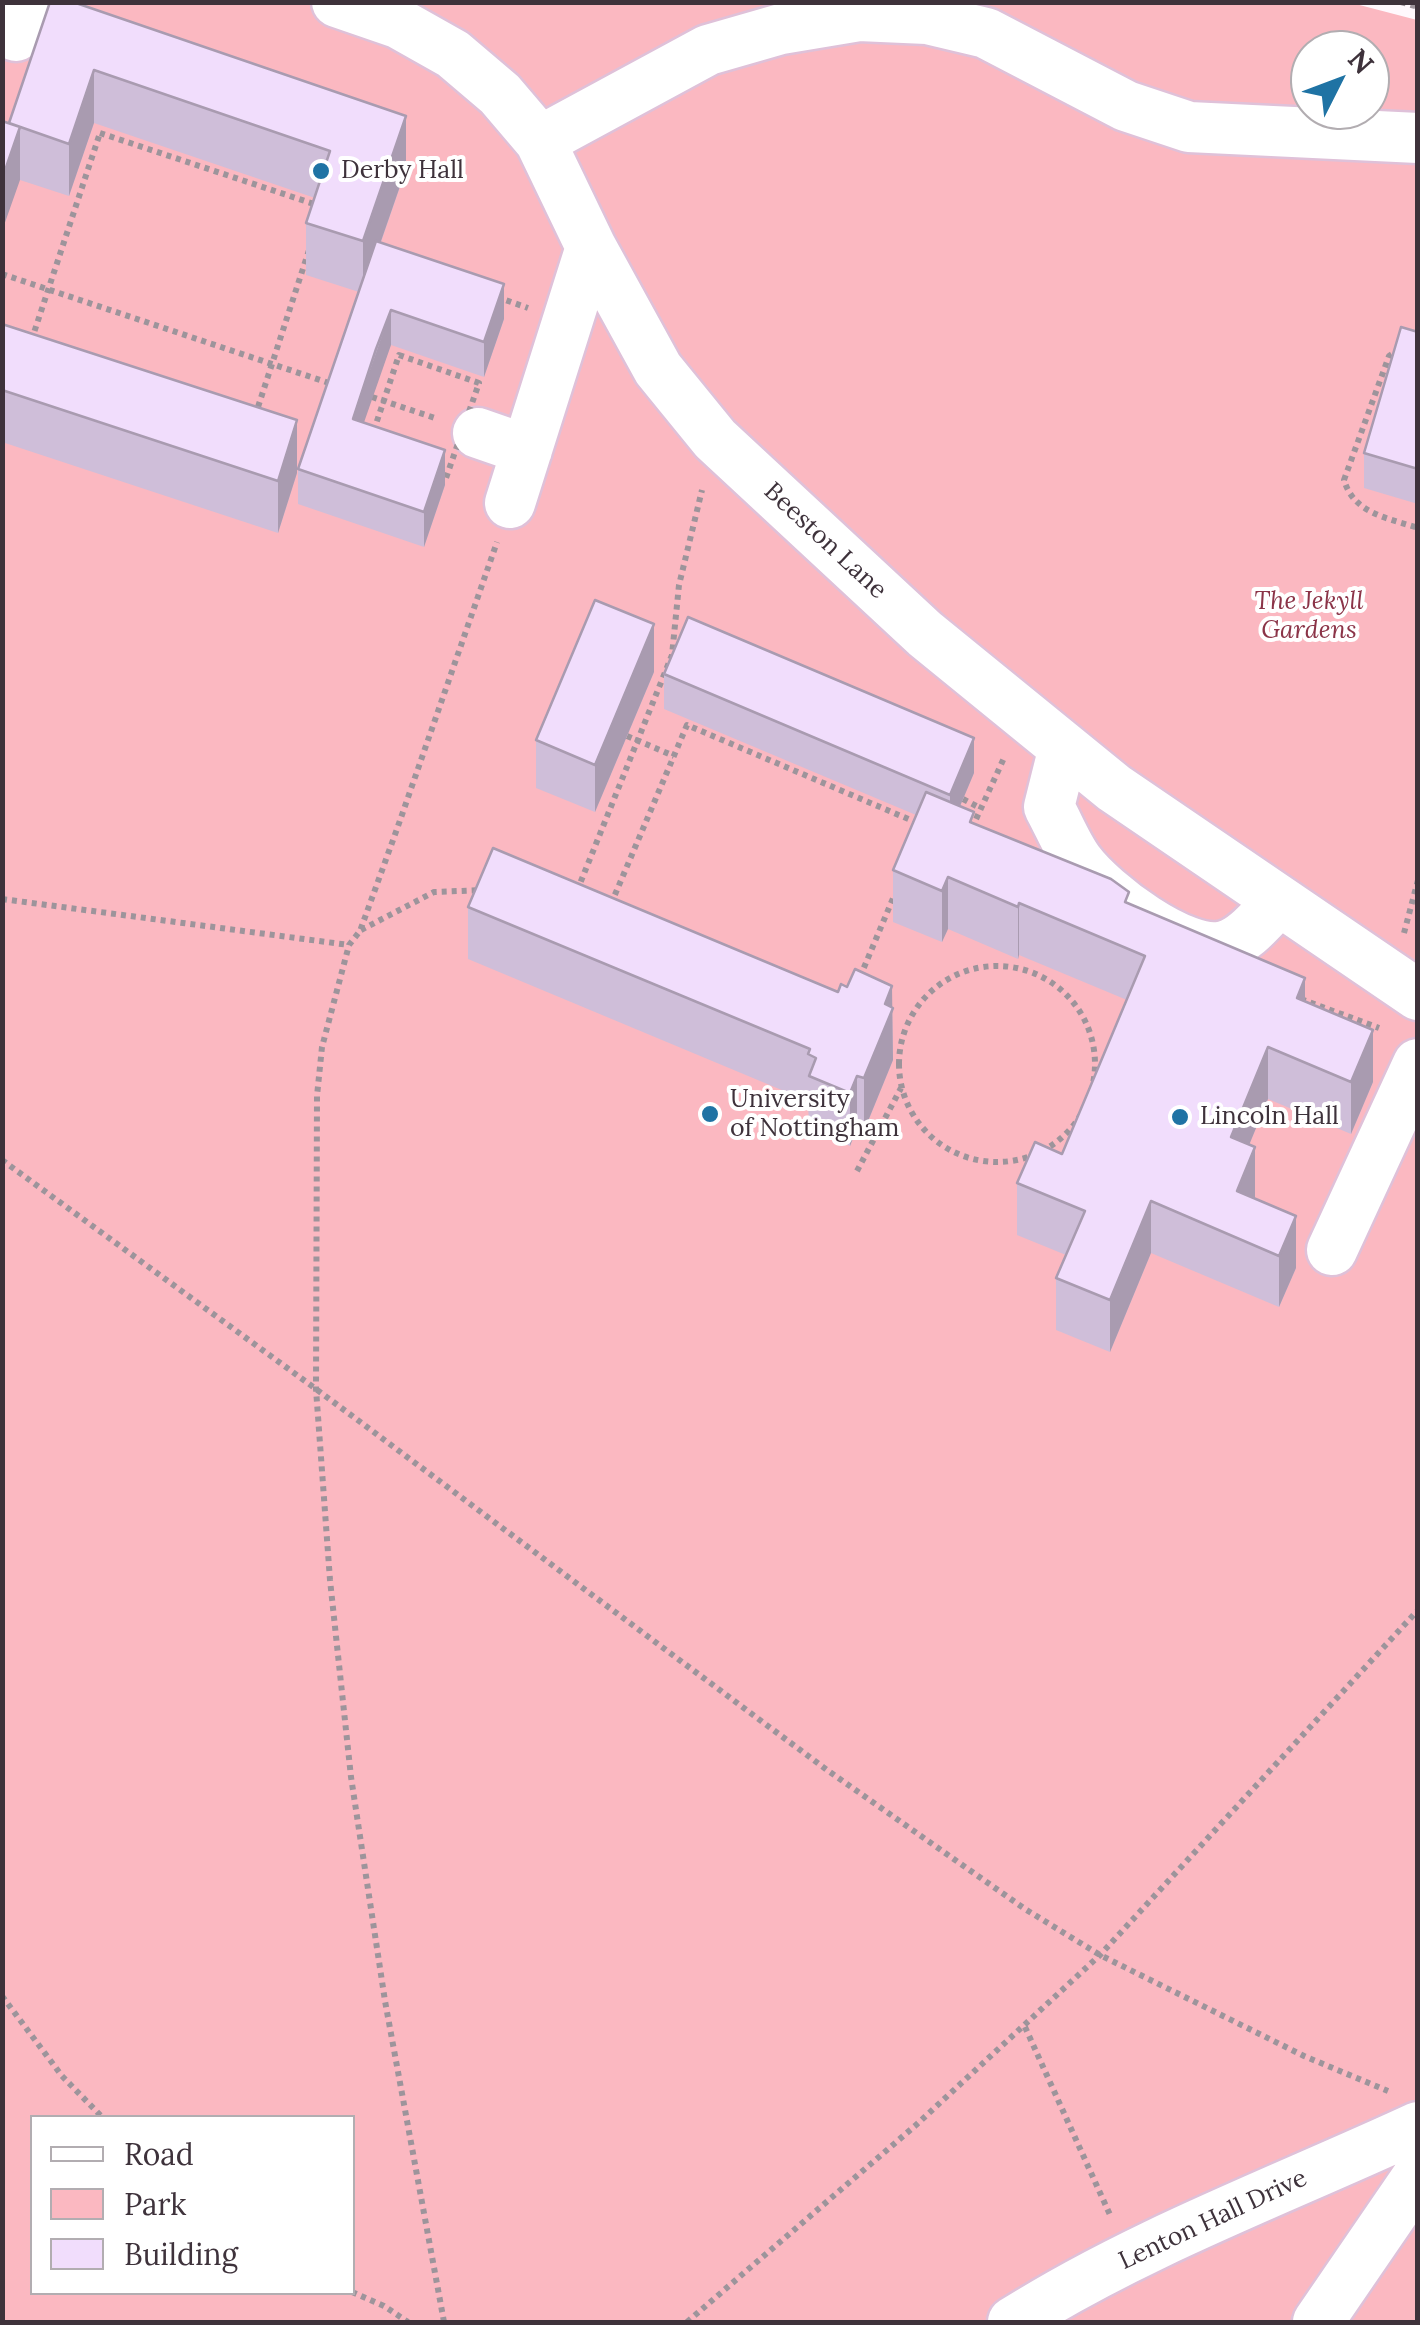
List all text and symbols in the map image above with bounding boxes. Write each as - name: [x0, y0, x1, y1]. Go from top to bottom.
- north arrow: [1290, 30, 1390, 130]
- text: N: [1340, 41, 1381, 81]
- place label: Derby Hall: [341, 156, 464, 186]
- marker: Derby Hall: [310, 160, 332, 182]
- street label: Beeston Lane: [757, 477, 893, 605]
- park label: The Jekyll Gardens: [1254, 587, 1364, 646]
- place label: University of Nottingham: [730, 1085, 899, 1144]
- place label: Lincoln Hall: [1200, 1102, 1339, 1132]
- marker: University of Nottingham: [699, 1103, 721, 1125]
- marker: Lincoln Hall: [1169, 1106, 1191, 1128]
- legend: [30, 2115, 355, 2295]
- text: Road: [124, 2135, 194, 2173]
- street label: Lenton Hall Drive: [1114, 2163, 1312, 2277]
- text: Park: [124, 2185, 186, 2223]
- text: Building: [124, 2235, 238, 2273]

